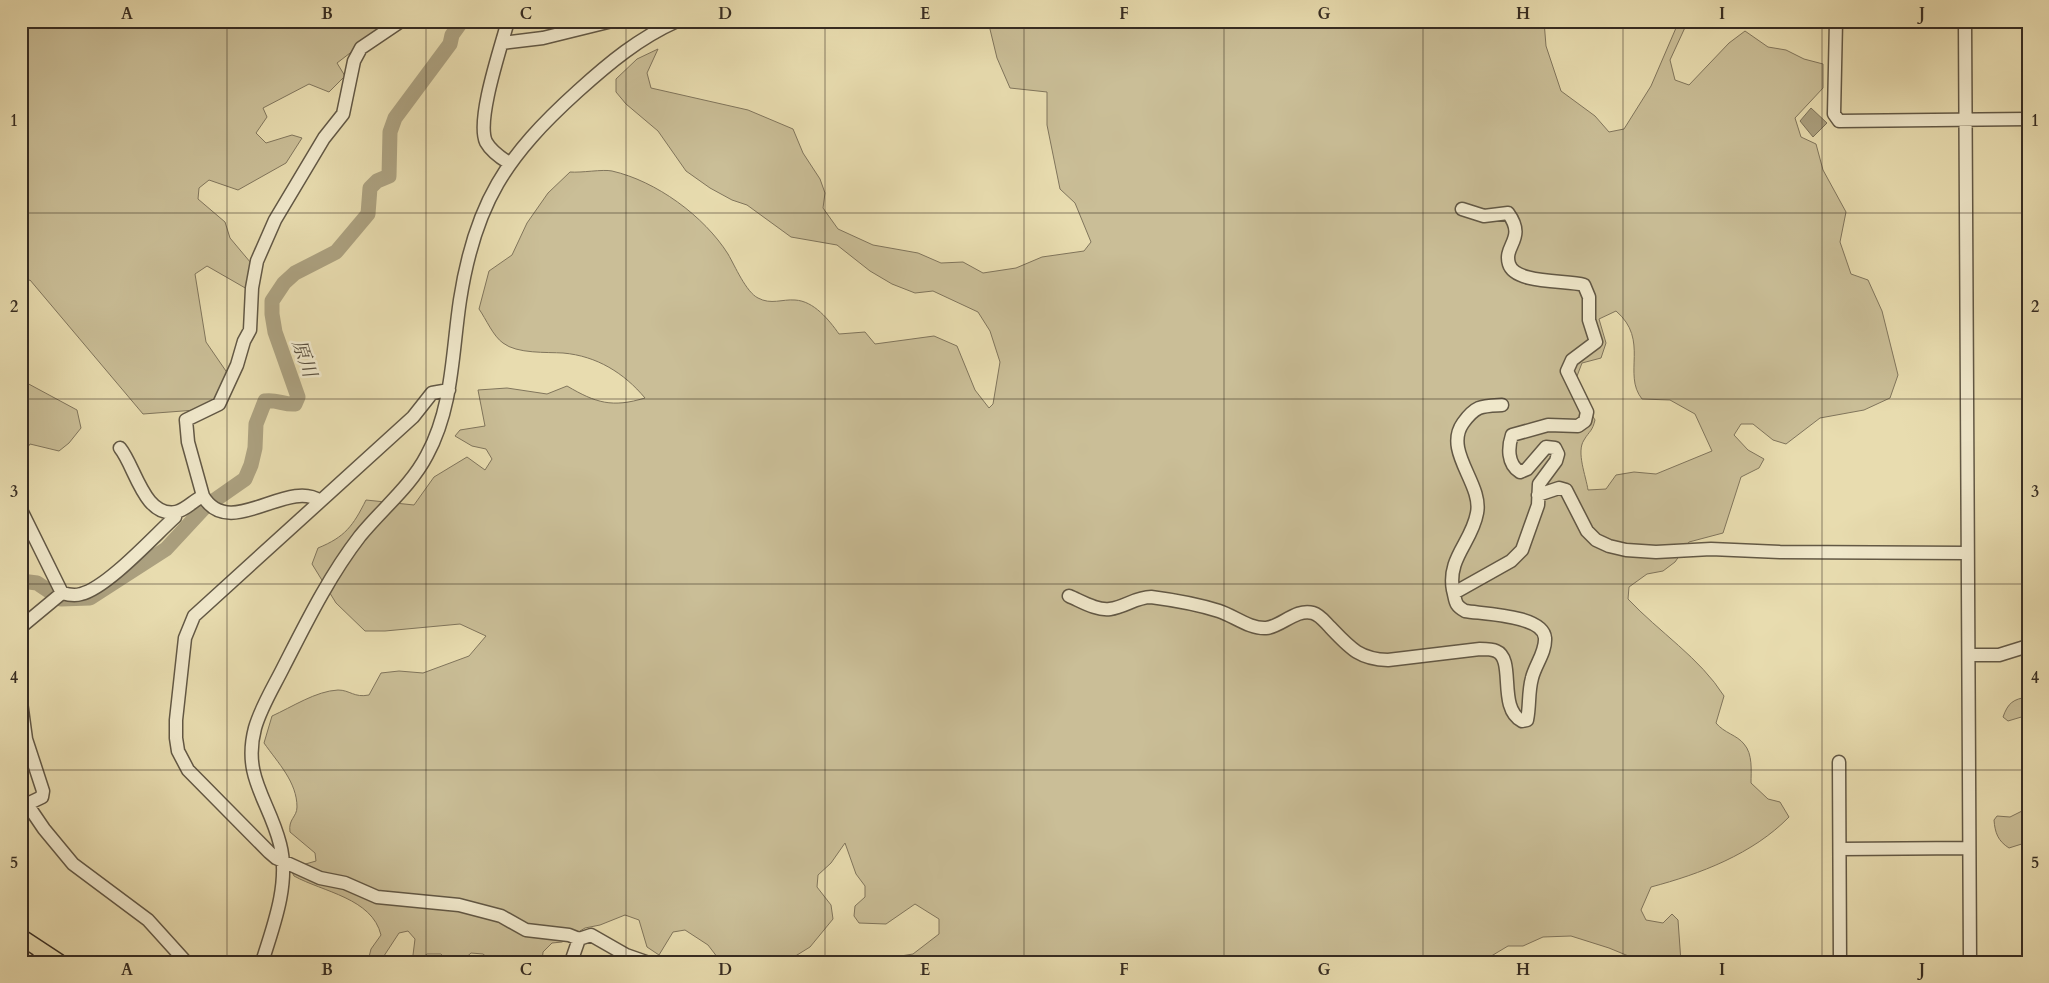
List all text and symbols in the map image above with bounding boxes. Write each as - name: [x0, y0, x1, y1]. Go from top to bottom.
- text: A: [121, 3, 133, 25]
- text: B: [321, 3, 333, 25]
- text: C: [520, 3, 532, 25]
- text: D: [718, 3, 732, 25]
- text: E: [920, 3, 930, 25]
- text: F: [1119, 3, 1129, 25]
- text: G: [1317, 3, 1331, 25]
- text: H: [1516, 3, 1530, 25]
- text: I: [1719, 3, 1725, 25]
- text: J: [1917, 3, 1925, 25]
- text: 1: [10, 110, 18, 132]
- text: 1: [2031, 110, 2039, 132]
- text: 2: [10, 296, 18, 318]
- text: 2: [2031, 296, 2039, 318]
- water label: 原川: [286, 336, 323, 382]
- text: 3: [10, 481, 18, 503]
- text: 3: [2031, 481, 2039, 503]
- text: 4: [10, 667, 18, 689]
- text: 4: [2031, 667, 2039, 689]
- text: 5: [10, 852, 18, 874]
- text: 5: [2031, 852, 2039, 874]
- text: A: [121, 959, 133, 981]
- text: B: [321, 959, 333, 981]
- text: C: [520, 959, 532, 981]
- text: D: [718, 959, 732, 981]
- text: E: [920, 959, 930, 981]
- text: F: [1119, 959, 1129, 981]
- text: G: [1317, 959, 1331, 981]
- text: H: [1516, 959, 1530, 981]
- text: I: [1719, 959, 1725, 981]
- text: J: [1917, 959, 1925, 981]

